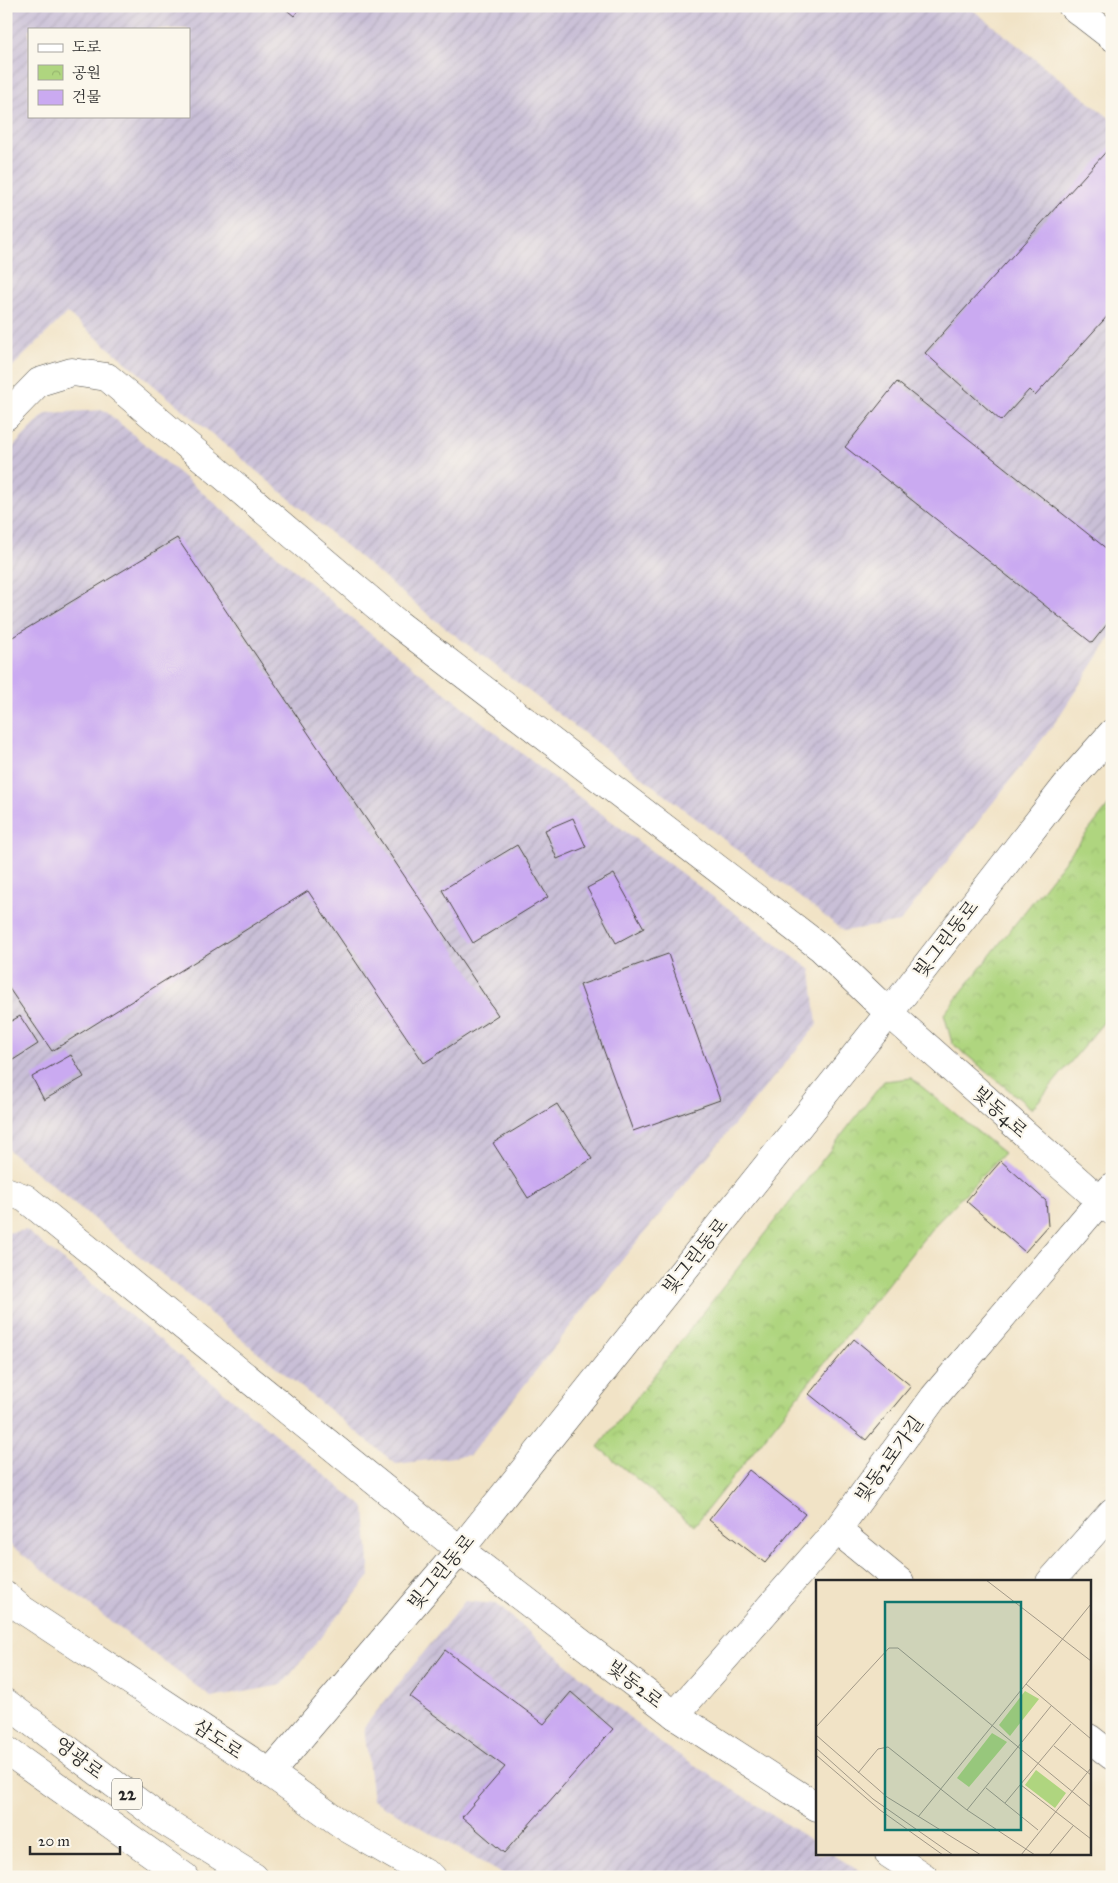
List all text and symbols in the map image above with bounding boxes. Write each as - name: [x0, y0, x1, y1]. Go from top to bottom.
- legend: [28, 28, 190, 118]
- text: 도로: [72, 38, 101, 56]
- text: 공원: [72, 64, 101, 82]
- text: 건물: [72, 88, 101, 106]
- street label: 빛그린동로: [909, 896, 983, 982]
- street label: 빛동4로: [968, 1081, 1032, 1143]
- street label: 빛그린동로: [657, 1213, 733, 1299]
- street label: 빛동2로가길: [850, 1411, 928, 1507]
- street label: 빛그린동로: [403, 1529, 479, 1615]
- inset map: [816, 1580, 1090, 1856]
- street label: 빛동2로: [603, 1655, 667, 1713]
- street label: 삼도로: [189, 1714, 247, 1764]
- street label: 영광로: [50, 1732, 108, 1784]
- road number: 22: [112, 1778, 142, 1810]
- scale bar: [30, 1823, 120, 1855]
- text: 20 m: [38, 1832, 70, 1850]

